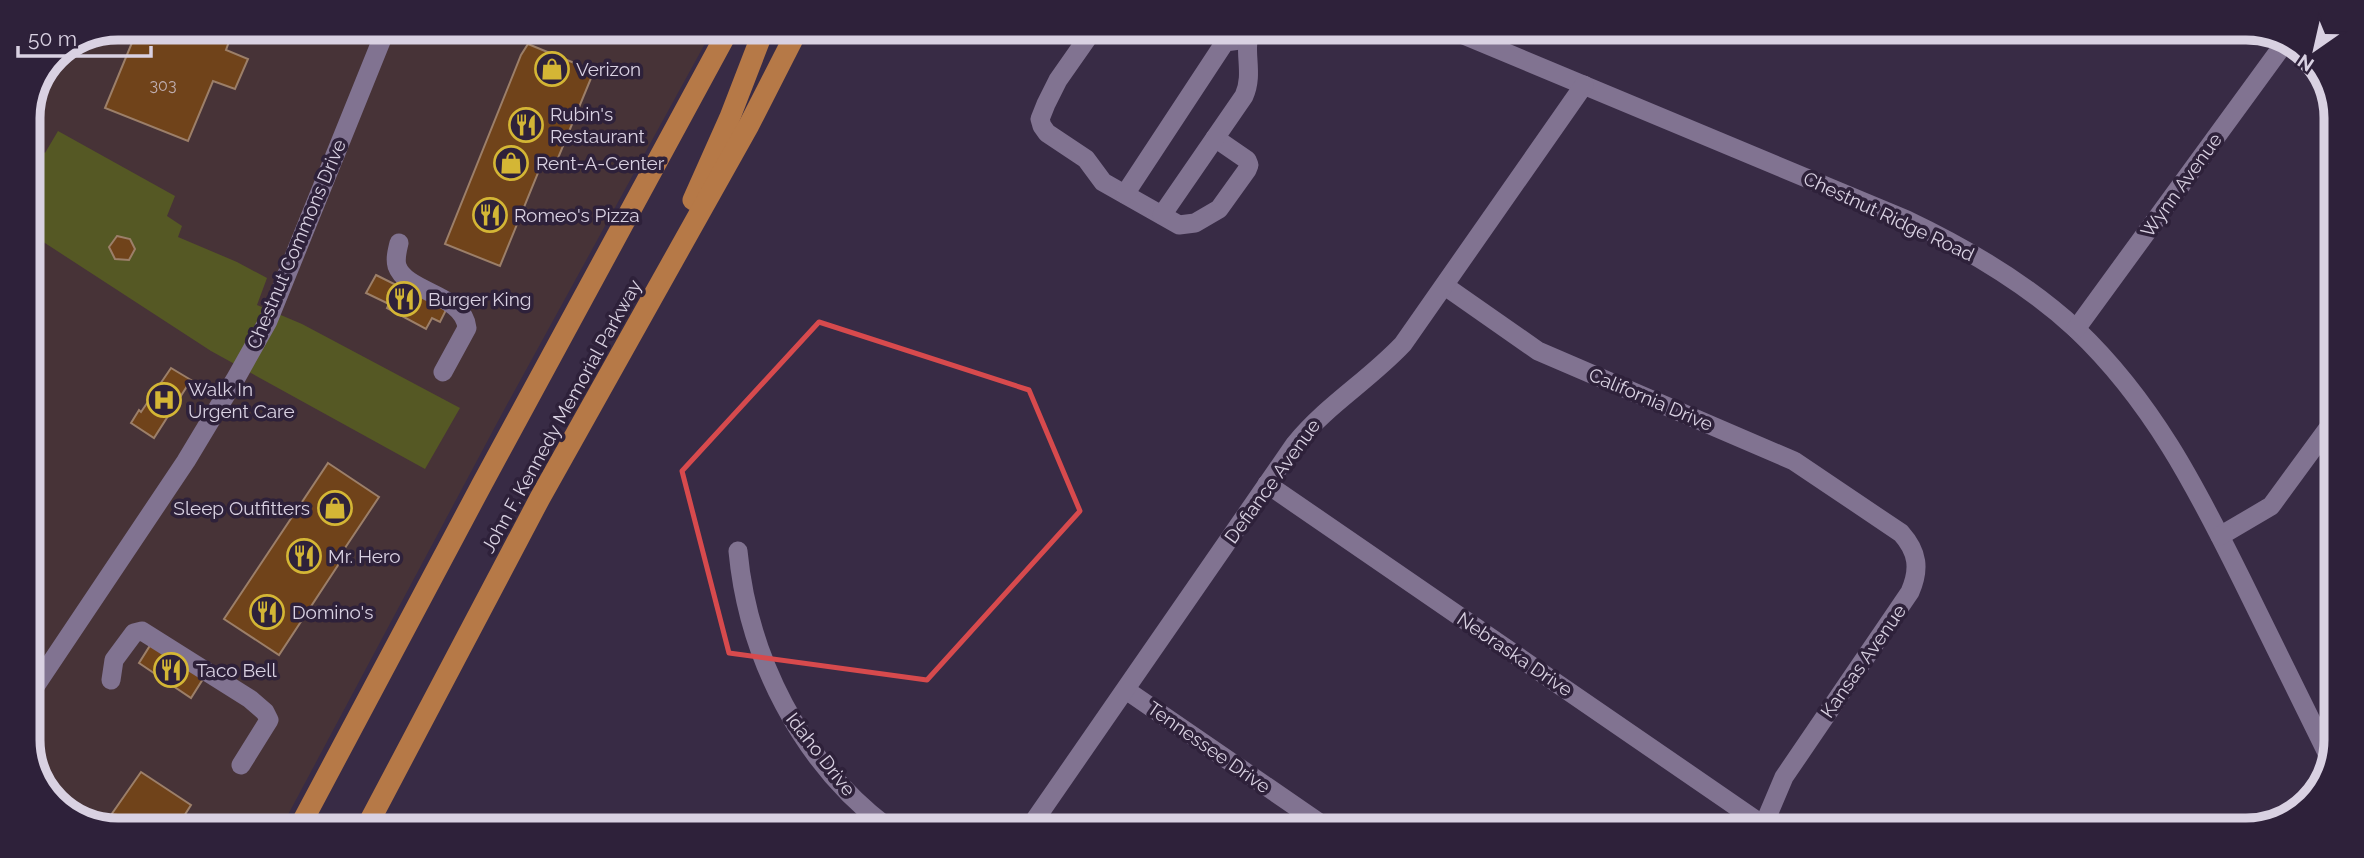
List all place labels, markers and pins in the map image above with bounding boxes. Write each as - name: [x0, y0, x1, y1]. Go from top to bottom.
- shop icon: Verizon: [533, 50, 571, 88]
- place label: Verizon: [576, 58, 641, 80]
- place label: Rubin's Restaurant: [550, 103, 645, 147]
- restaurant icon: Rubin's Restaurant: [507, 106, 545, 144]
- shop icon: Rent-A-Center: [492, 144, 530, 182]
- place label: Rent-A-Center: [536, 152, 665, 174]
- restaurant icon: Romeo's Pizza: [471, 196, 509, 234]
- place label: Romeo's Pizza: [514, 204, 640, 226]
- restaurant icon: Burger King: [385, 280, 423, 318]
- place label: Burger King: [428, 288, 532, 310]
- place label: Walk In Urgent Care: [188, 378, 295, 422]
- hospital icon: Walk In Urgent Care: [145, 381, 183, 419]
- shop icon: Sleep Outfitters: [316, 489, 354, 527]
- place label: Sleep Outfitters: [173, 497, 310, 519]
- restaurant icon: Mr. Hero: [285, 537, 323, 575]
- place label: Mr. Hero: [328, 545, 401, 567]
- restaurant icon: Domino's: [248, 593, 286, 631]
- place label: Domino's: [292, 601, 373, 623]
- restaurant icon: Taco Bell: [152, 651, 190, 689]
- place label: Taco Bell: [196, 659, 277, 681]

